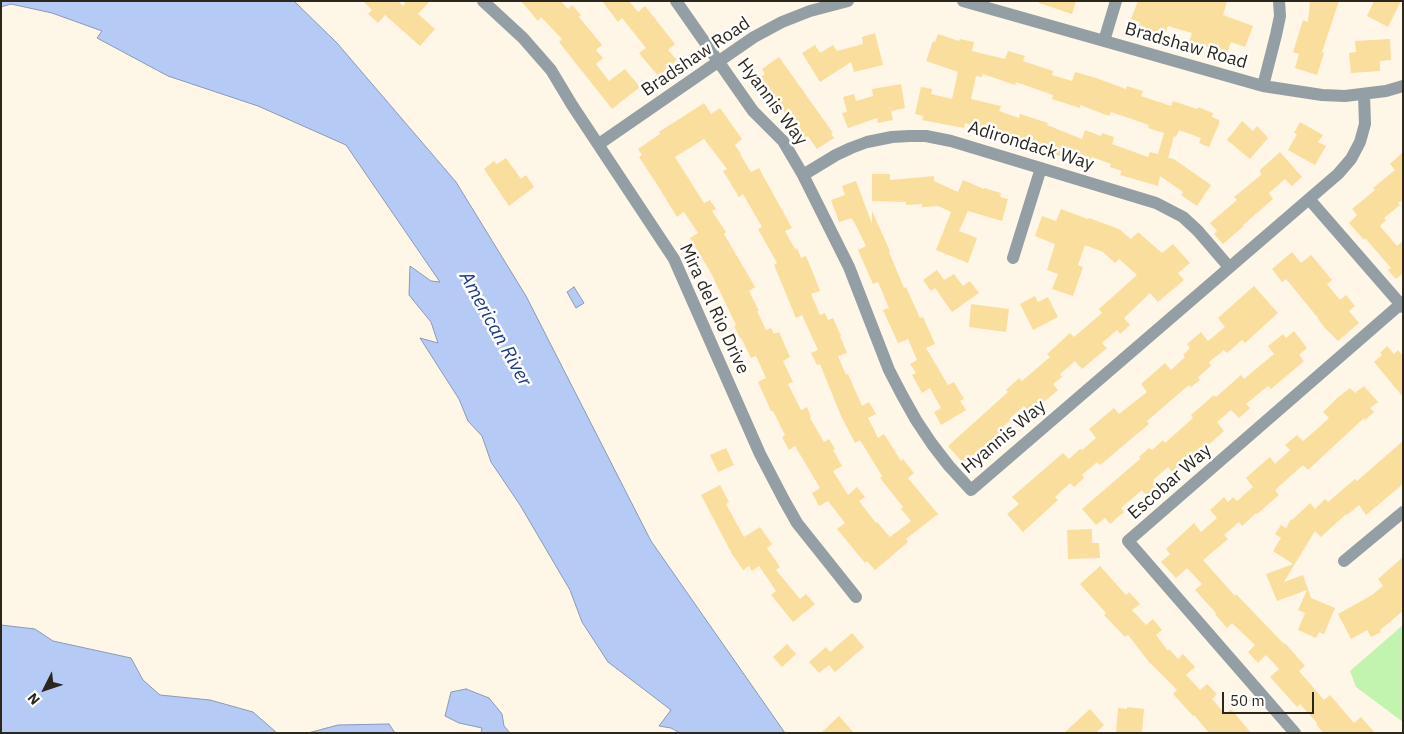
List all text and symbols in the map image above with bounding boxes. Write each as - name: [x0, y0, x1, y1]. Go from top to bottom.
- street label: Bradshaw Road: [638, 13, 754, 101]
- street label: Bradshaw Road: [1122, 18, 1250, 74]
- street label: Hyannis Way: [732, 54, 812, 150]
- street label: Adirondack Way: [965, 117, 1097, 175]
- street label: Mira del Rio Drive: [674, 240, 754, 378]
- water label: American River: [454, 268, 536, 390]
- street label: Hyannis Way: [957, 395, 1051, 479]
- street label: Escobar Way: [1124, 440, 1216, 524]
- north arrow: [20, 664, 70, 714]
- scale bar: [1224, 682, 1316, 714]
- text: N: [24, 689, 44, 709]
- text: 50 m: [1230, 691, 1265, 710]

